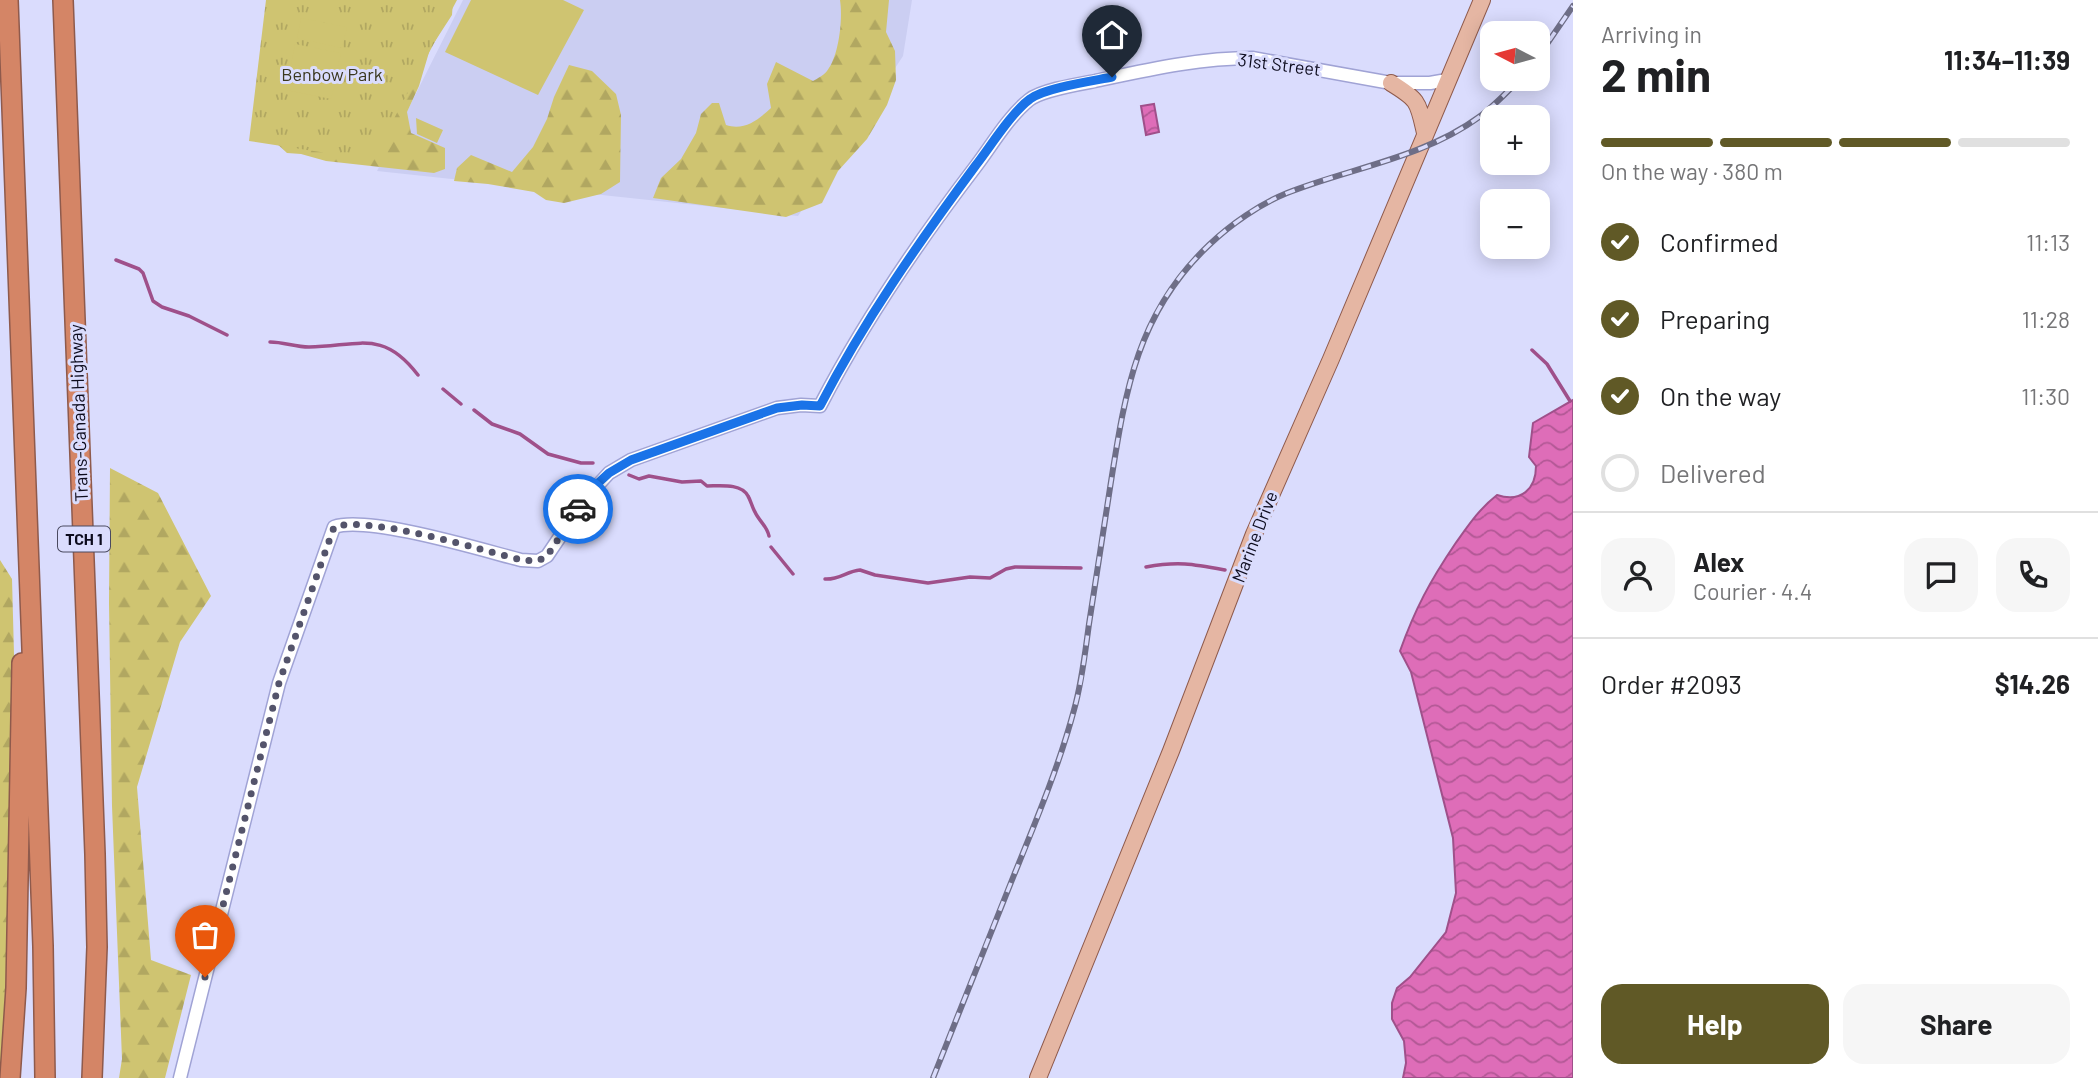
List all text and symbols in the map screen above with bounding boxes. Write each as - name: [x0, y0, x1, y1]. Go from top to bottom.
- pin: [1082, 5, 1142, 77]
- icon: home: [1093, 16, 1131, 54]
- text: Arriving in: [1601, 20, 1702, 48]
- north arrow: [1480, 21, 1550, 91]
- map controls: [1480, 21, 1550, 259]
- text: 11:34–11:39: [1944, 44, 2070, 75]
- text: 2 min: [1601, 46, 1711, 101]
- street label: 31st Street: [1236, 48, 1322, 80]
- park label: Benbow Park: [281, 63, 383, 85]
- button: +: [1480, 105, 1550, 175]
- text: On the way · 380 m: [1601, 157, 1783, 185]
- button: −: [1480, 189, 1550, 259]
- icon: check: [1601, 223, 1639, 261]
- text: Confirmed: [1660, 226, 1779, 257]
- text: 11:13: [2026, 228, 2070, 256]
- icon: check: [1601, 300, 1639, 338]
- text: Preparing: [1660, 303, 1770, 334]
- text: 11:28: [2022, 305, 2070, 333]
- street label: Trans-Canada Highway: [64, 324, 92, 502]
- icon: check: [1601, 377, 1639, 415]
- text: On the way: [1660, 380, 1781, 411]
- text: 11:30: [2021, 382, 2070, 410]
- text: Delivered: [1660, 457, 1766, 488]
- courier: [543, 474, 613, 544]
- street label: Marine Drive: [1227, 488, 1282, 585]
- icon: car: [559, 490, 597, 528]
- road number: TCH 1: [58, 526, 110, 552]
- button: person: [1601, 538, 1675, 612]
- button: chat: [1904, 538, 1978, 612]
- button: phone: [1996, 538, 2070, 612]
- text: Alex: [1693, 546, 1744, 577]
- text: Courier · 4.4: [1693, 577, 1812, 605]
- text: Order #2093: [1601, 668, 1742, 699]
- text: $14.26: [1995, 668, 2070, 699]
- pin: [175, 905, 235, 977]
- icon: bag: [186, 916, 224, 954]
- button: Help: [1601, 984, 1829, 1064]
- button: Share: [1843, 984, 2070, 1064]

